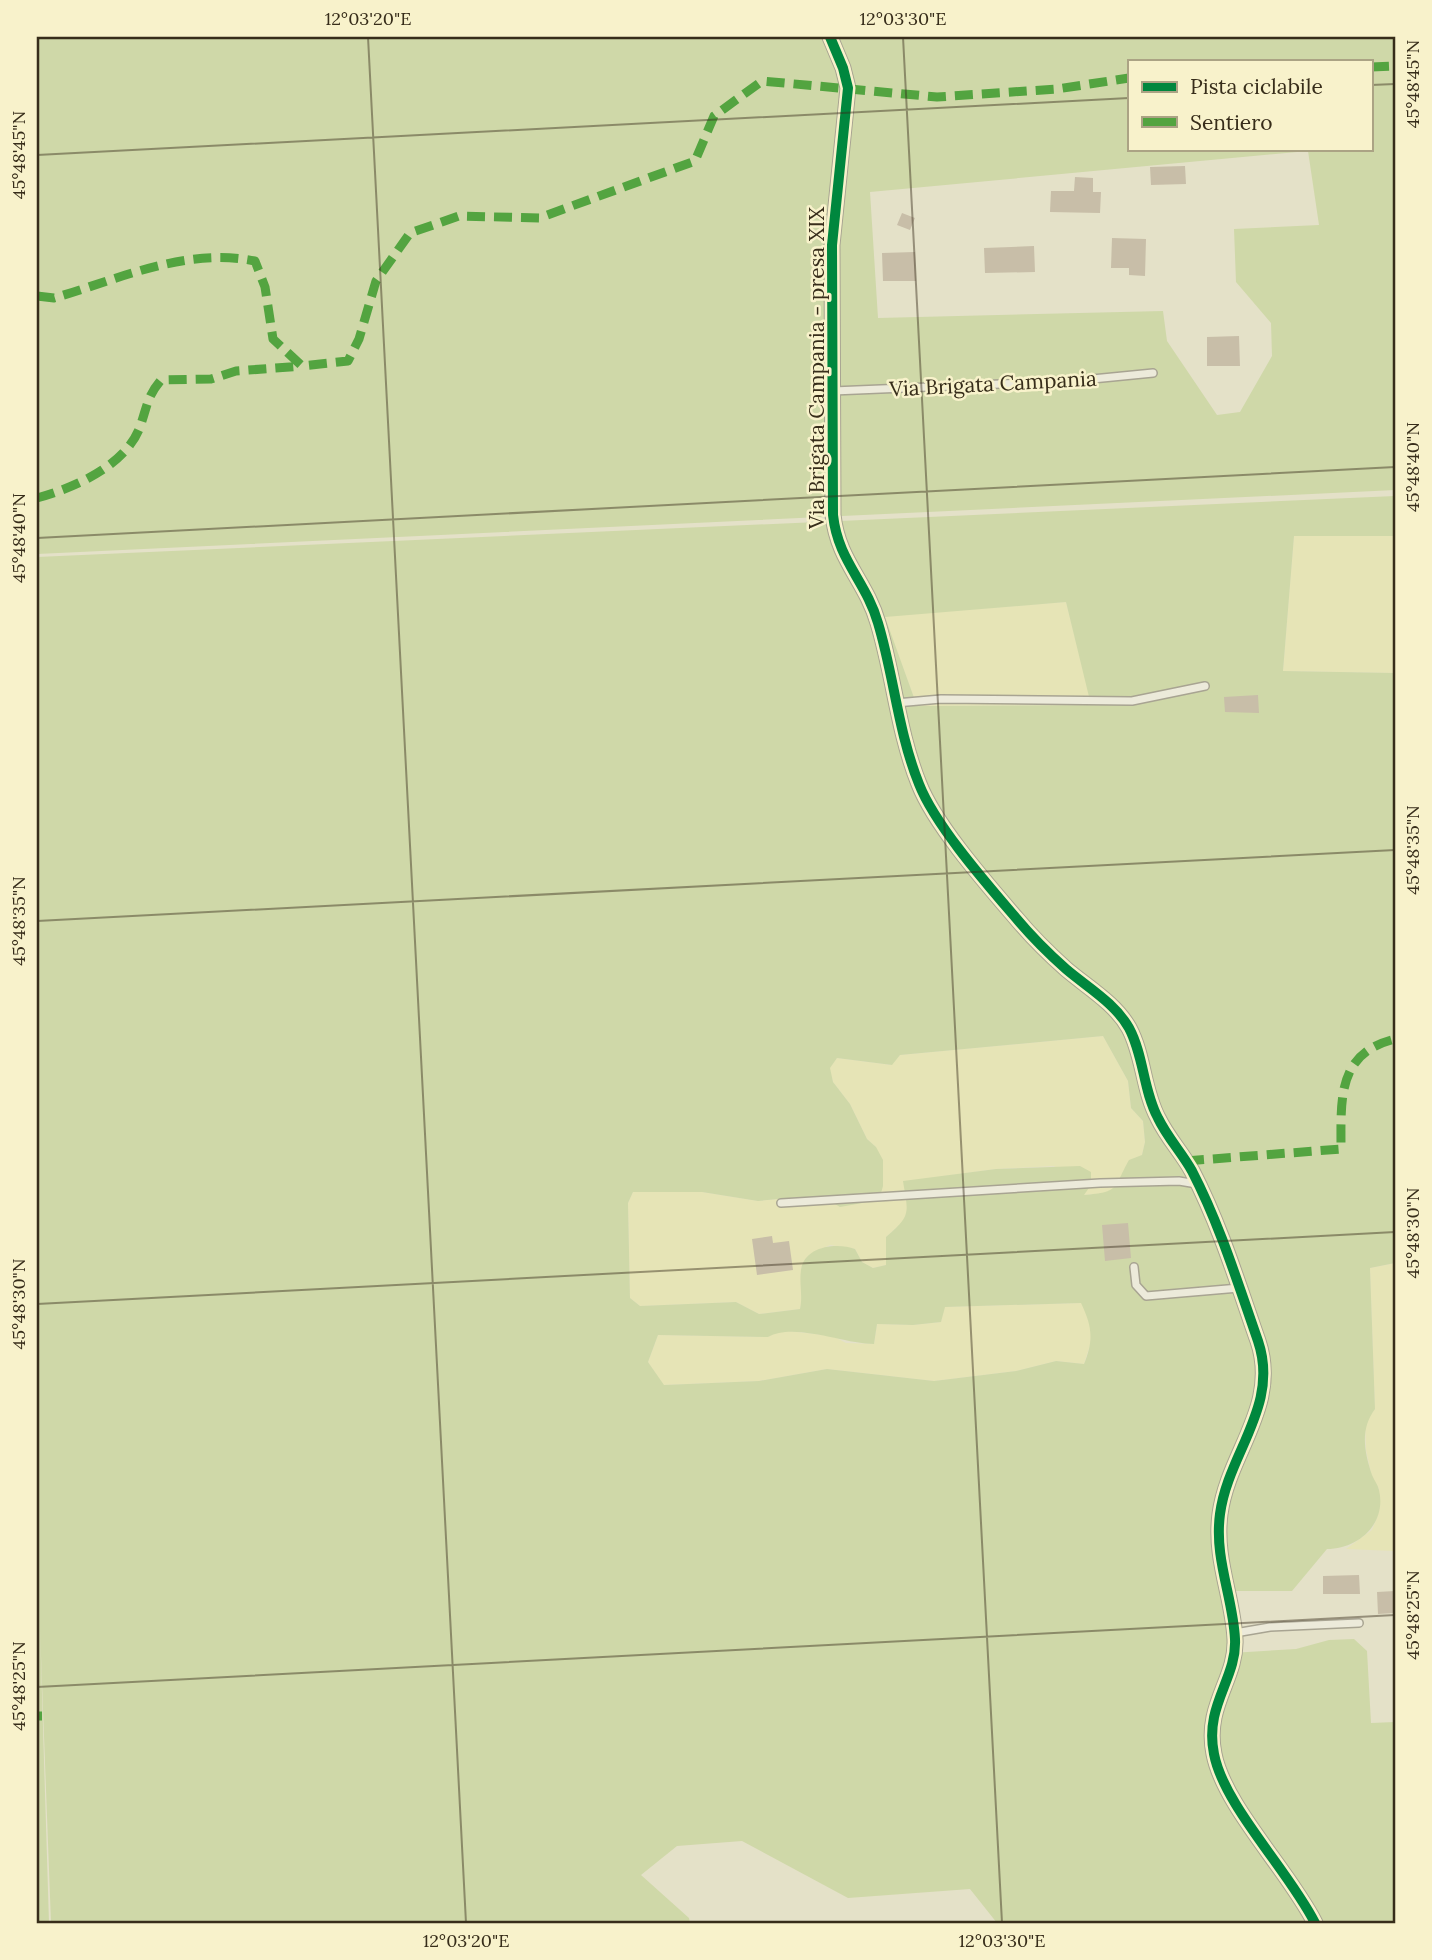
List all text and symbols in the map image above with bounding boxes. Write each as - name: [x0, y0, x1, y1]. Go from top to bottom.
- text: 12°03'20"E: [325, 7, 411, 30]
- text: 12°03'30"E: [859, 7, 947, 30]
- text: 45°48'45"N: [1401, 40, 1424, 128]
- legend: [1128, 60, 1372, 150]
- text: Pista ciclabile: [1190, 73, 1323, 100]
- text: Sentiero: [1190, 109, 1273, 136]
- text: 45°48'45"N: [7, 111, 30, 199]
- street label: Via Brigata Campania - presa XIX: [803, 207, 830, 530]
- street label: Via Brigata Campania: [888, 365, 1097, 402]
- text: 45°48'40"N: [1401, 422, 1424, 512]
- text: 45°48'40"N: [7, 493, 30, 583]
- text: 45°48'35"N: [1401, 805, 1424, 895]
- text: 45°48'35"N: [7, 876, 30, 966]
- text: 45°48'30"N: [1401, 1187, 1424, 1279]
- text: 45°48'30"N: [7, 1258, 30, 1350]
- text: 45°48'25"N: [1401, 1570, 1424, 1660]
- text: 45°48'25"N: [7, 1641, 30, 1731]
- text: 12°03'20"E: [423, 1929, 509, 1952]
- text: 12°03'30"E: [958, 1929, 1046, 1952]

